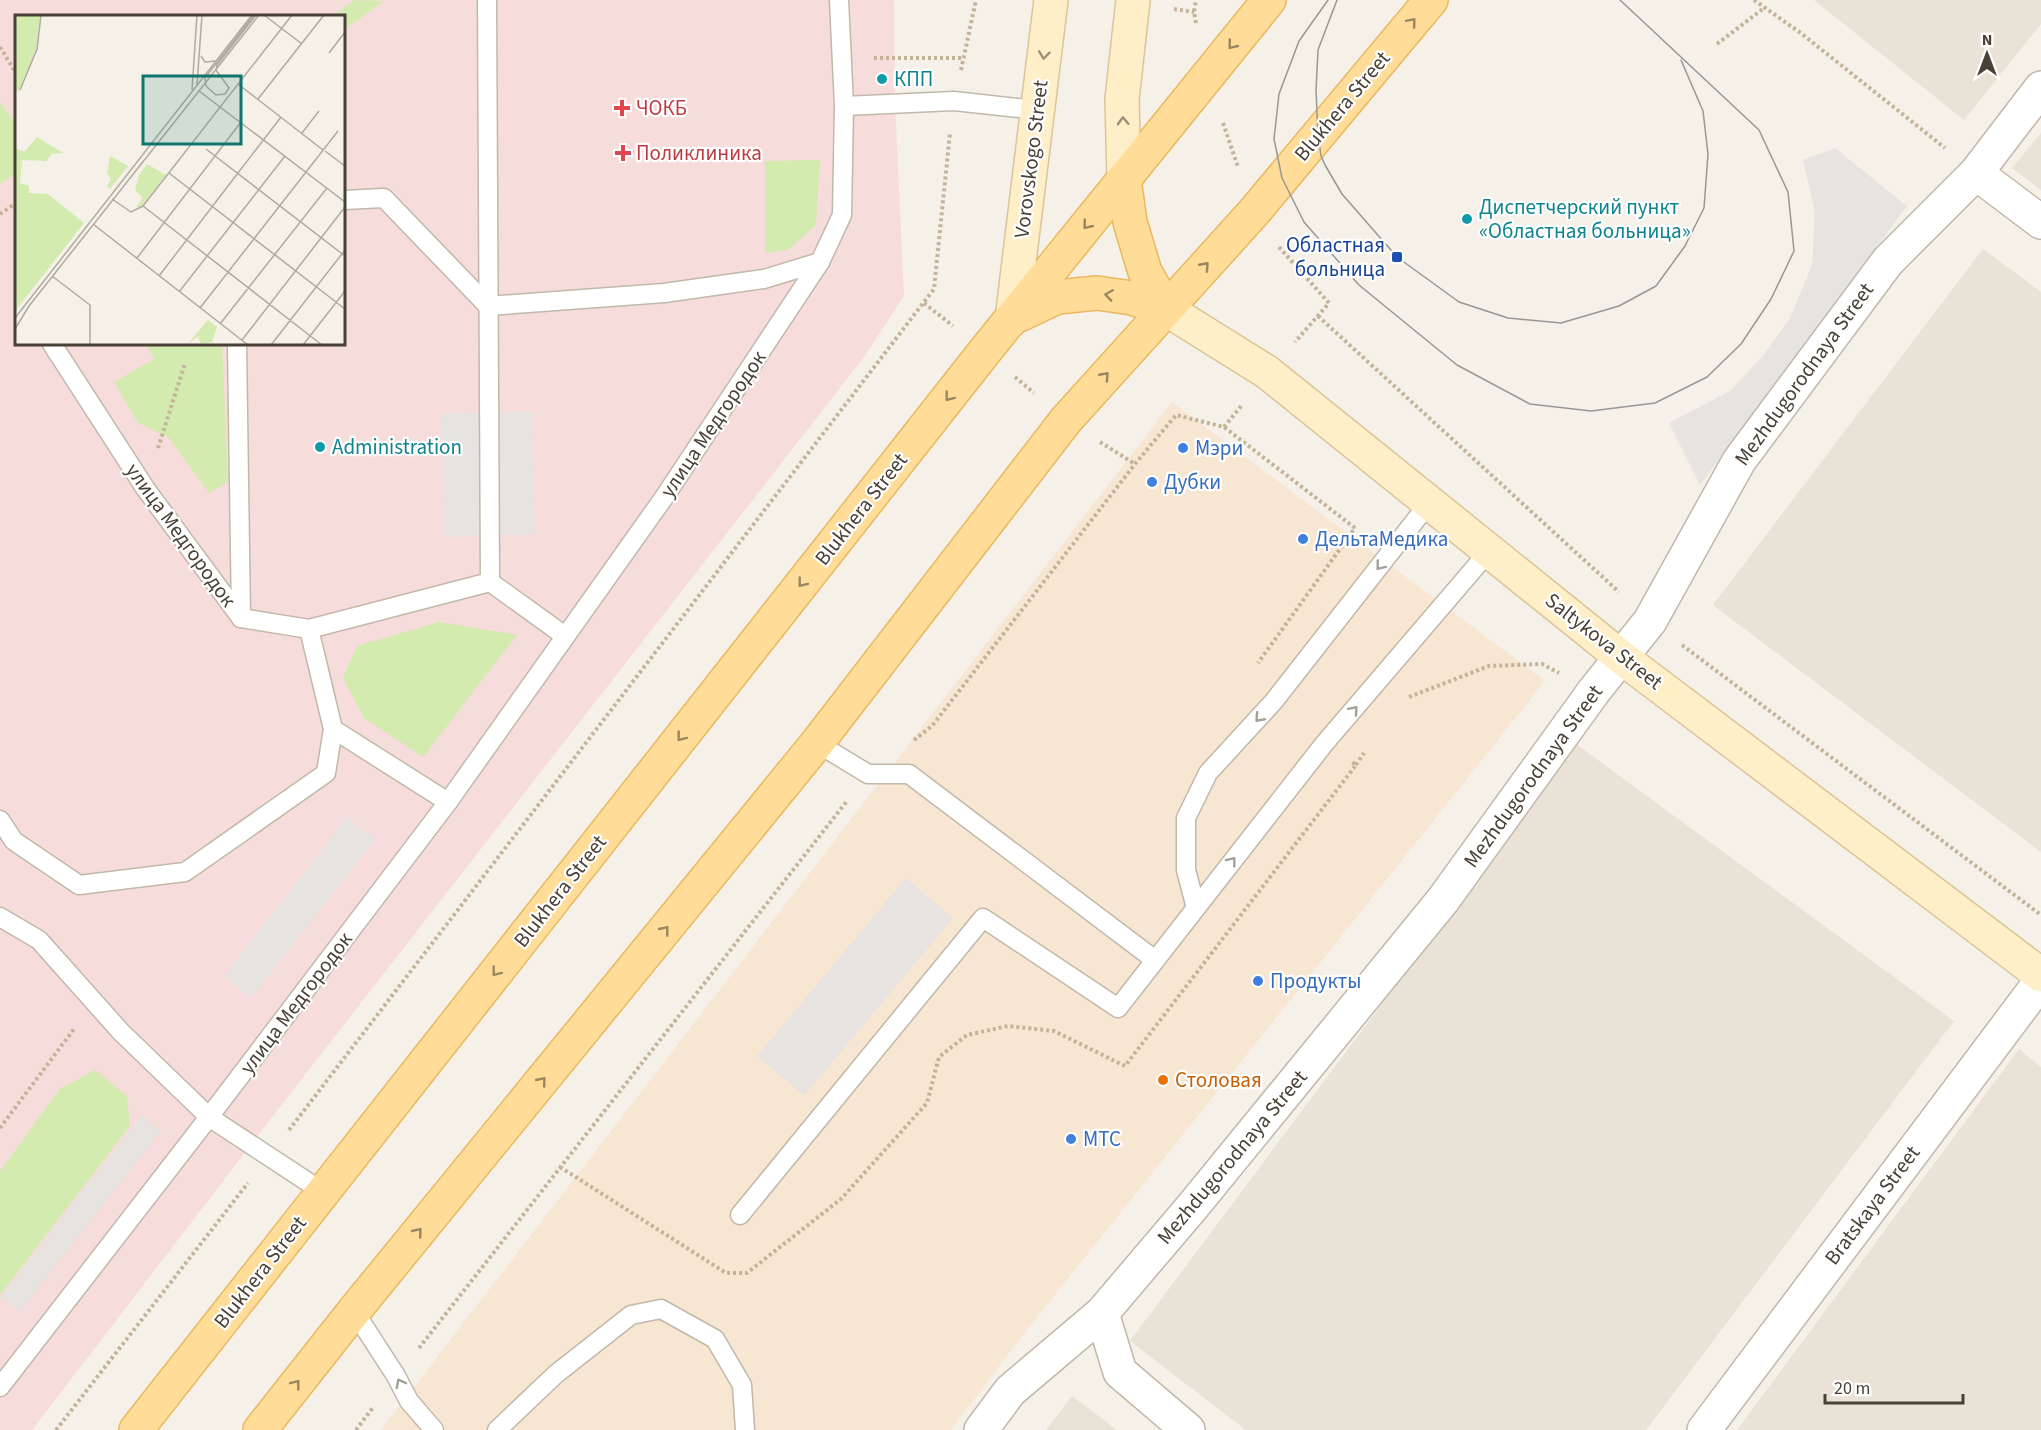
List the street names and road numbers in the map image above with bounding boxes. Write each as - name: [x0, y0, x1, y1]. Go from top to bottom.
- street label: Blukhera Street: [1287, 44, 1397, 168]
- street label: Vorovskogo Street: [1006, 78, 1056, 240]
- street label: Mezhdugorodnaya Street: [1727, 276, 1881, 472]
- street label: улица Медгородок: [653, 344, 774, 503]
- street label: Blukhera Street: [807, 446, 915, 572]
- street label: улица Медгородок: [119, 457, 244, 614]
- street label: Saltykova Street: [1539, 585, 1669, 697]
- street label: Mezhdugorodnaya Street: [1456, 678, 1610, 874]
- street label: Blukhera Street: [506, 828, 614, 954]
- street label: улица Медгородок: [232, 925, 360, 1080]
- street label: Mezhdugorodnaya Street: [1150, 1063, 1314, 1251]
- street label: Bratskaya Street: [1817, 1139, 1927, 1271]
- street label: Blukhera Street: [206, 1209, 314, 1335]

